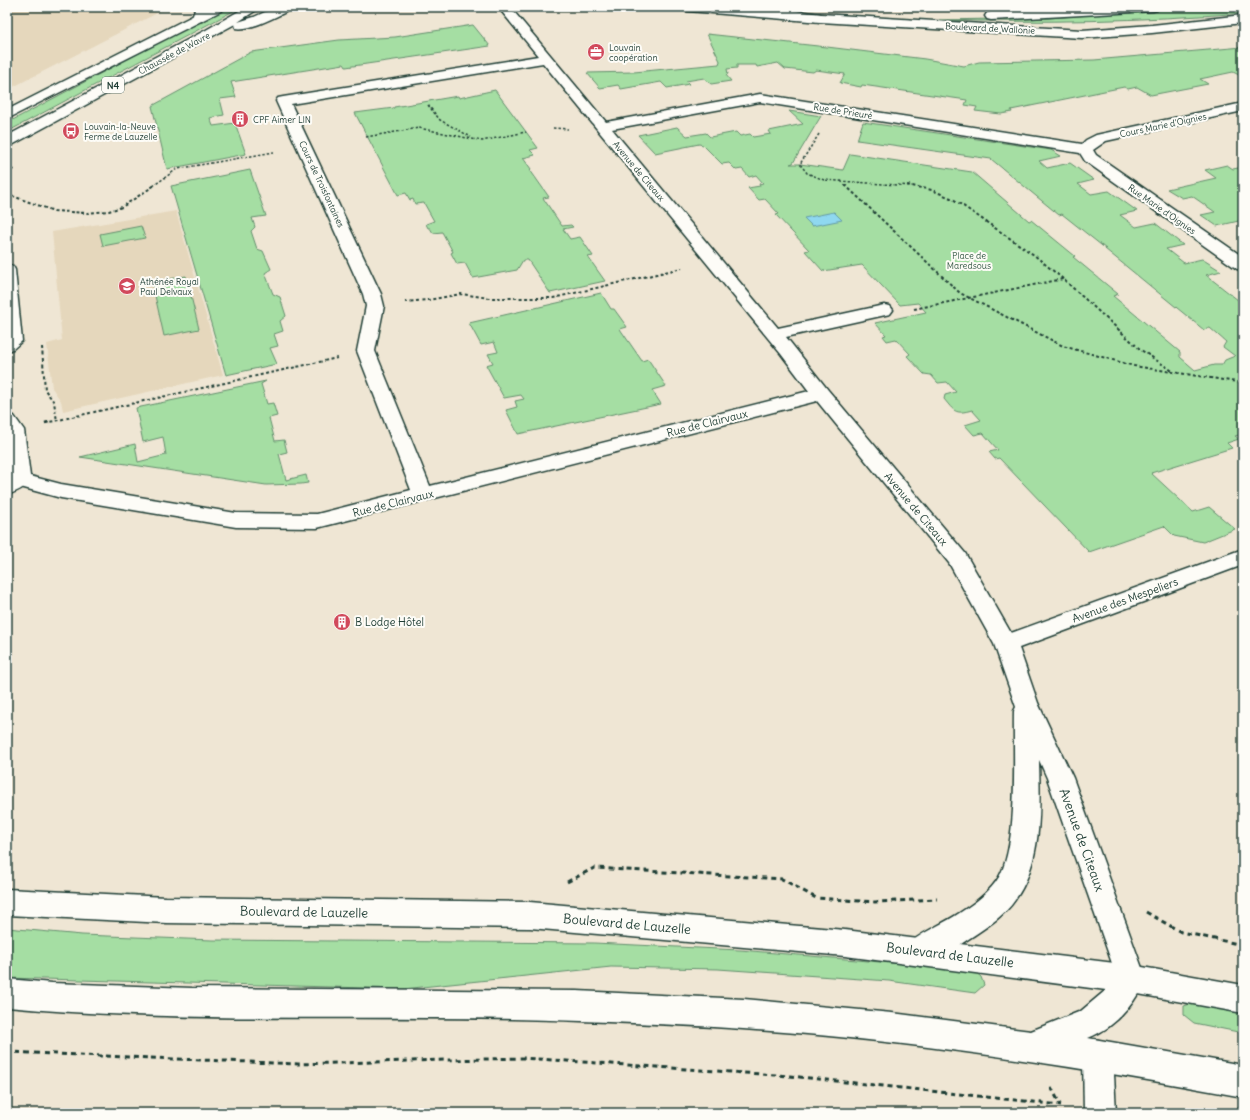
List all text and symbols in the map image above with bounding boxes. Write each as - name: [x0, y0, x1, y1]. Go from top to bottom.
- street label: Boulevard de Wallonie: [945, 20, 1035, 36]
- street label: Chaussée de Wavre: [136, 29, 212, 76]
- office icon: Louvain coopération: [586, 42, 606, 62]
- place label: Louvain coopération: [609, 42, 658, 63]
- road number: N4: [102, 77, 124, 93]
- street label: Rue de Prieuré: [813, 101, 873, 121]
- building icon: CPF Aimer LlN: [230, 109, 250, 129]
- street label: Cours Marie d'Oignies: [1119, 110, 1207, 140]
- place label: CPF Aimer LlN: [253, 114, 311, 125]
- bus stop icon: Louvain-la-Neuve Ferme de Lauzelle: [61, 121, 81, 141]
- place label: Louvain-la-Neuve Ferme de Lauzelle: [84, 121, 157, 142]
- street label: Cours de Troisfontaines: [297, 139, 347, 229]
- street label: Avenue de Citeaux: [611, 139, 668, 204]
- street label: Rue Marie d'Oignies: [1126, 182, 1198, 236]
- park label: Place de Maredsous: [947, 250, 991, 271]
- school or university icon: Athénée Royal Paul Delvaux: [117, 276, 137, 296]
- place label: Athénée Royal Paul Delvaux: [140, 276, 199, 297]
- street label: Rue de Clairvaux: [665, 406, 750, 440]
- street label: Avenue de Citeaux: [881, 469, 951, 549]
- street label: Rue de Clairvaux: [351, 486, 436, 520]
- street label: Avenue des Mespeliers: [1070, 574, 1180, 626]
- building icon: B Lodge Hôtel: [332, 612, 352, 632]
- place label: B Lodge Hôtel: [355, 615, 424, 629]
- street label: Avenue de Citeaux: [1055, 786, 1109, 894]
- street label: Boulevard de Lauzelle: [240, 902, 368, 922]
- street label: Boulevard de Lauzelle: [562, 910, 692, 938]
- street label: Boulevard de Lauzelle: [885, 939, 1015, 971]

